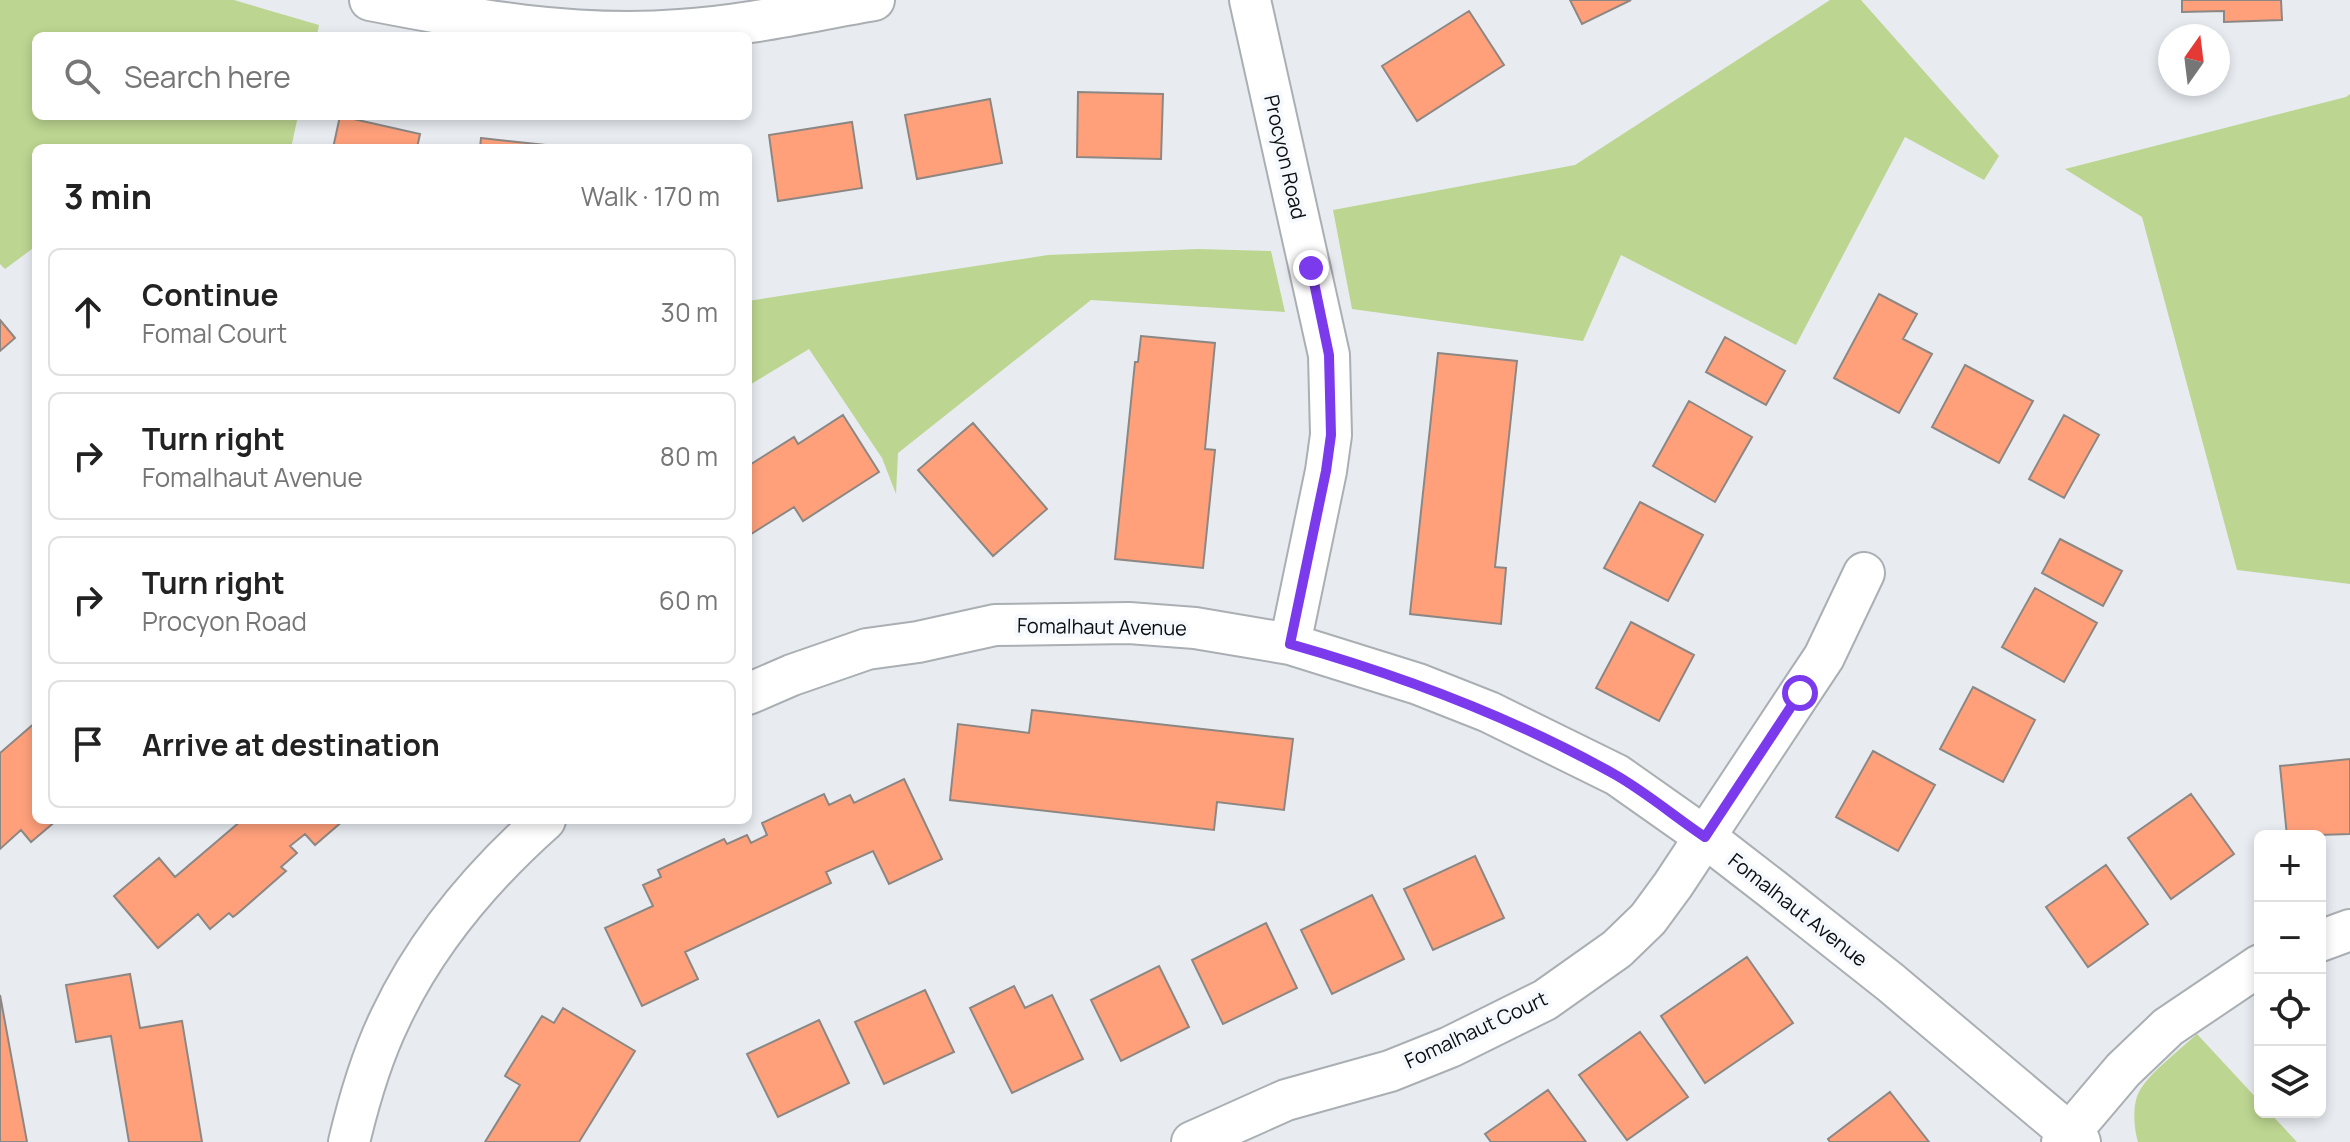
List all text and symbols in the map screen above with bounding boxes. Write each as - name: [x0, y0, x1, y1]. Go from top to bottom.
- north arrow: [2158, 24, 2230, 96]
- search box: [32, 32, 752, 120]
- icon: search: [60, 54, 104, 98]
- text: Search here: [124, 56, 291, 97]
- street label: Procyon Road: [1258, 92, 1313, 222]
- text: 3 min: [64, 173, 152, 219]
- text: Walk · 170 m: [581, 178, 720, 214]
- route end: [1293, 250, 1329, 286]
- text: Continue: [142, 274, 278, 315]
- icon: ahead: [66, 290, 110, 334]
- text: 30 m: [661, 294, 718, 330]
- text: Fomal Court: [142, 315, 287, 351]
- text: Turn right: [142, 418, 285, 459]
- icon: right: [66, 434, 110, 478]
- text: 80 m: [660, 438, 718, 474]
- text: Fomalhaut Avenue: [142, 459, 363, 495]
- text: Turn right: [142, 562, 285, 603]
- icon: right: [66, 578, 110, 622]
- text: 60 m: [659, 582, 718, 618]
- text: Procyon Road: [142, 603, 307, 639]
- street label: Fomalhaut Avenue: [1017, 612, 1187, 641]
- route start: [1782, 675, 1818, 711]
- icon: arrive: [66, 722, 110, 766]
- text: Arrive at destination: [142, 724, 440, 765]
- map controls: [2254, 830, 2326, 1118]
- button: +: [2254, 830, 2326, 902]
- street label: Fomalhaut Avenue: [1723, 847, 1873, 972]
- button: −: [2254, 902, 2326, 974]
- button: locate: [2254, 974, 2326, 1046]
- street label: Fomalhaut Court: [1400, 985, 1551, 1074]
- button: layers: [2254, 1046, 2326, 1118]

